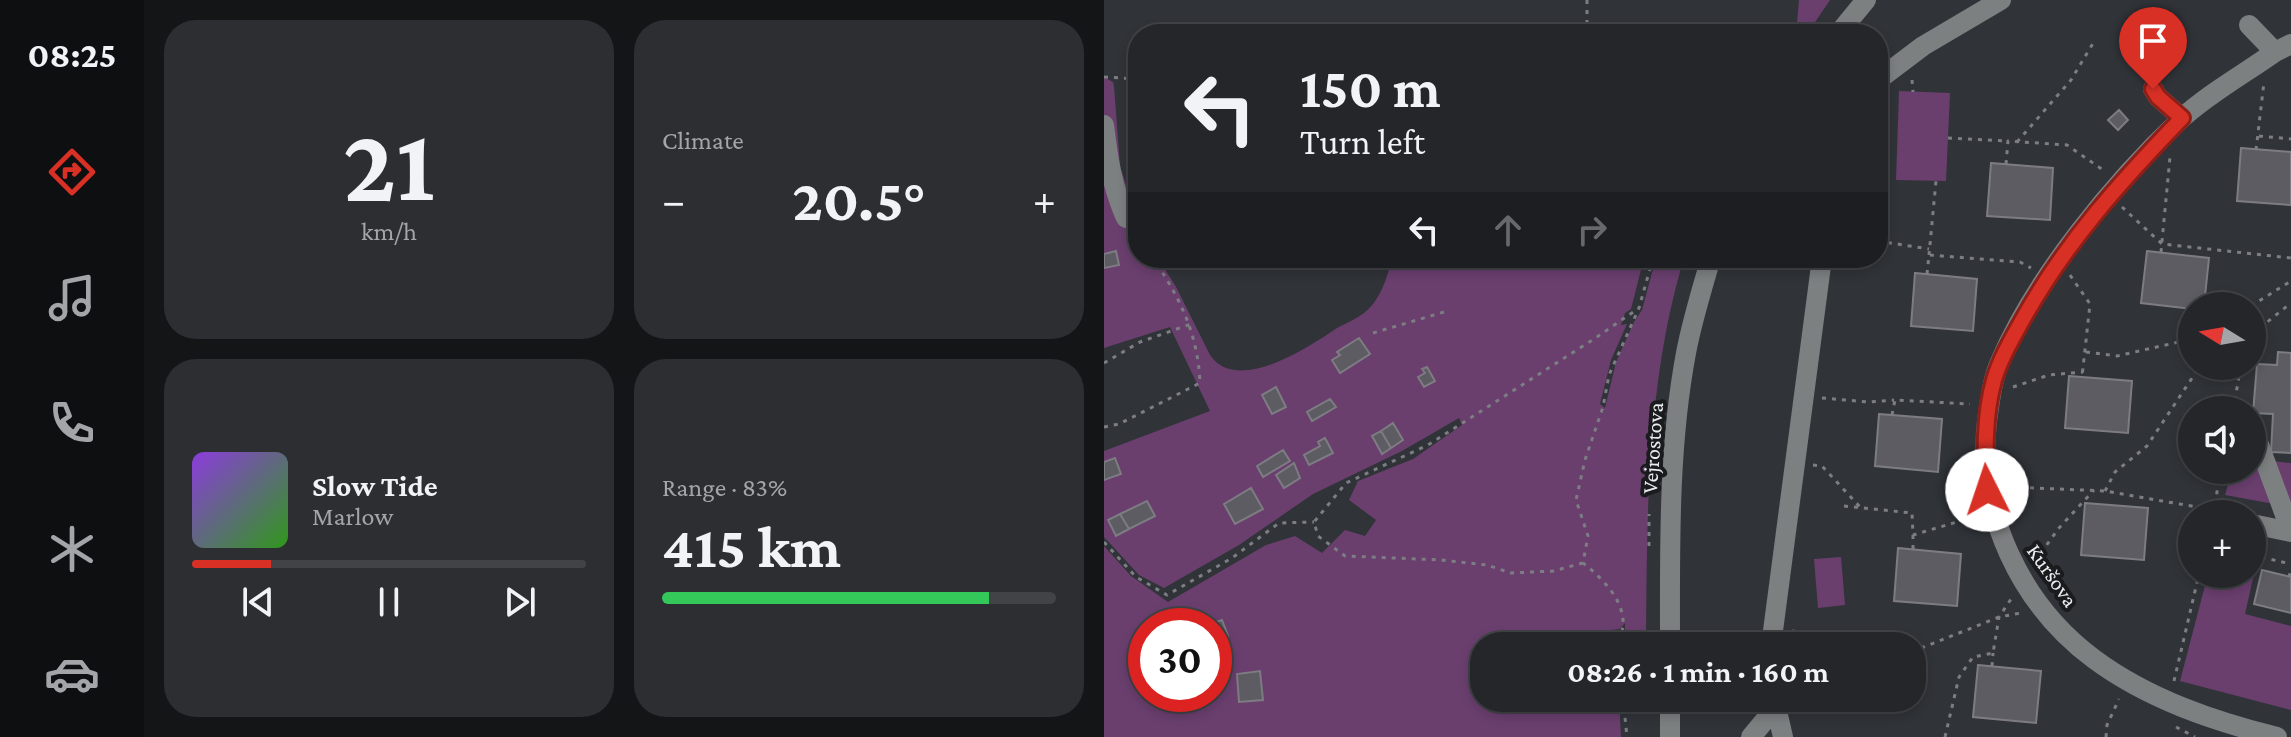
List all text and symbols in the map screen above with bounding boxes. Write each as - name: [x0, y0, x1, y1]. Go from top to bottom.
- pin: [2119, 7, 2187, 89]
- icon: arrive: [2131, 19, 2175, 63]
- text: 08:25: [28, 35, 116, 75]
- icon: left: [1168, 56, 1272, 160]
- text: 150 m: [1300, 57, 1441, 119]
- text: 21: [343, 107, 435, 222]
- text: Turn left: [1300, 122, 1425, 162]
- text: Climate: [662, 126, 744, 155]
- icon: directions: [44, 144, 100, 200]
- text: 20.5°: [792, 166, 926, 233]
- text: −: [662, 176, 685, 224]
- text: +: [1033, 176, 1056, 224]
- icon: left: [1402, 208, 1446, 252]
- icon: ahead: [1486, 208, 1530, 252]
- icon: right: [1570, 208, 1614, 252]
- text: km/h: [361, 217, 417, 246]
- icon: music: [44, 270, 100, 326]
- north arrow: [2178, 292, 2266, 380]
- map controls: [2178, 292, 2266, 588]
- icon: phone: [44, 395, 100, 451]
- button: sound: [2178, 396, 2266, 484]
- street label: Vejrostova: [1637, 401, 1668, 495]
- position arrow: [1945, 448, 2029, 532]
- text: Slow Tide: [312, 469, 438, 502]
- text: Range · 83%: [662, 473, 787, 502]
- button: +: [2178, 500, 2266, 588]
- text: Marlow: [312, 502, 393, 531]
- text: 415 km: [662, 513, 841, 580]
- icon: climate: [44, 521, 100, 577]
- street label: Kuršova: [2022, 539, 2083, 612]
- icon: previous: [236, 580, 280, 624]
- icon: pause: [367, 580, 411, 624]
- icon: next: [498, 580, 542, 624]
- speed limit sign: 30: [1128, 608, 1232, 712]
- icon: car: [44, 646, 100, 702]
- text: 08:26 · 1 min · 160 m: [1567, 655, 1829, 688]

